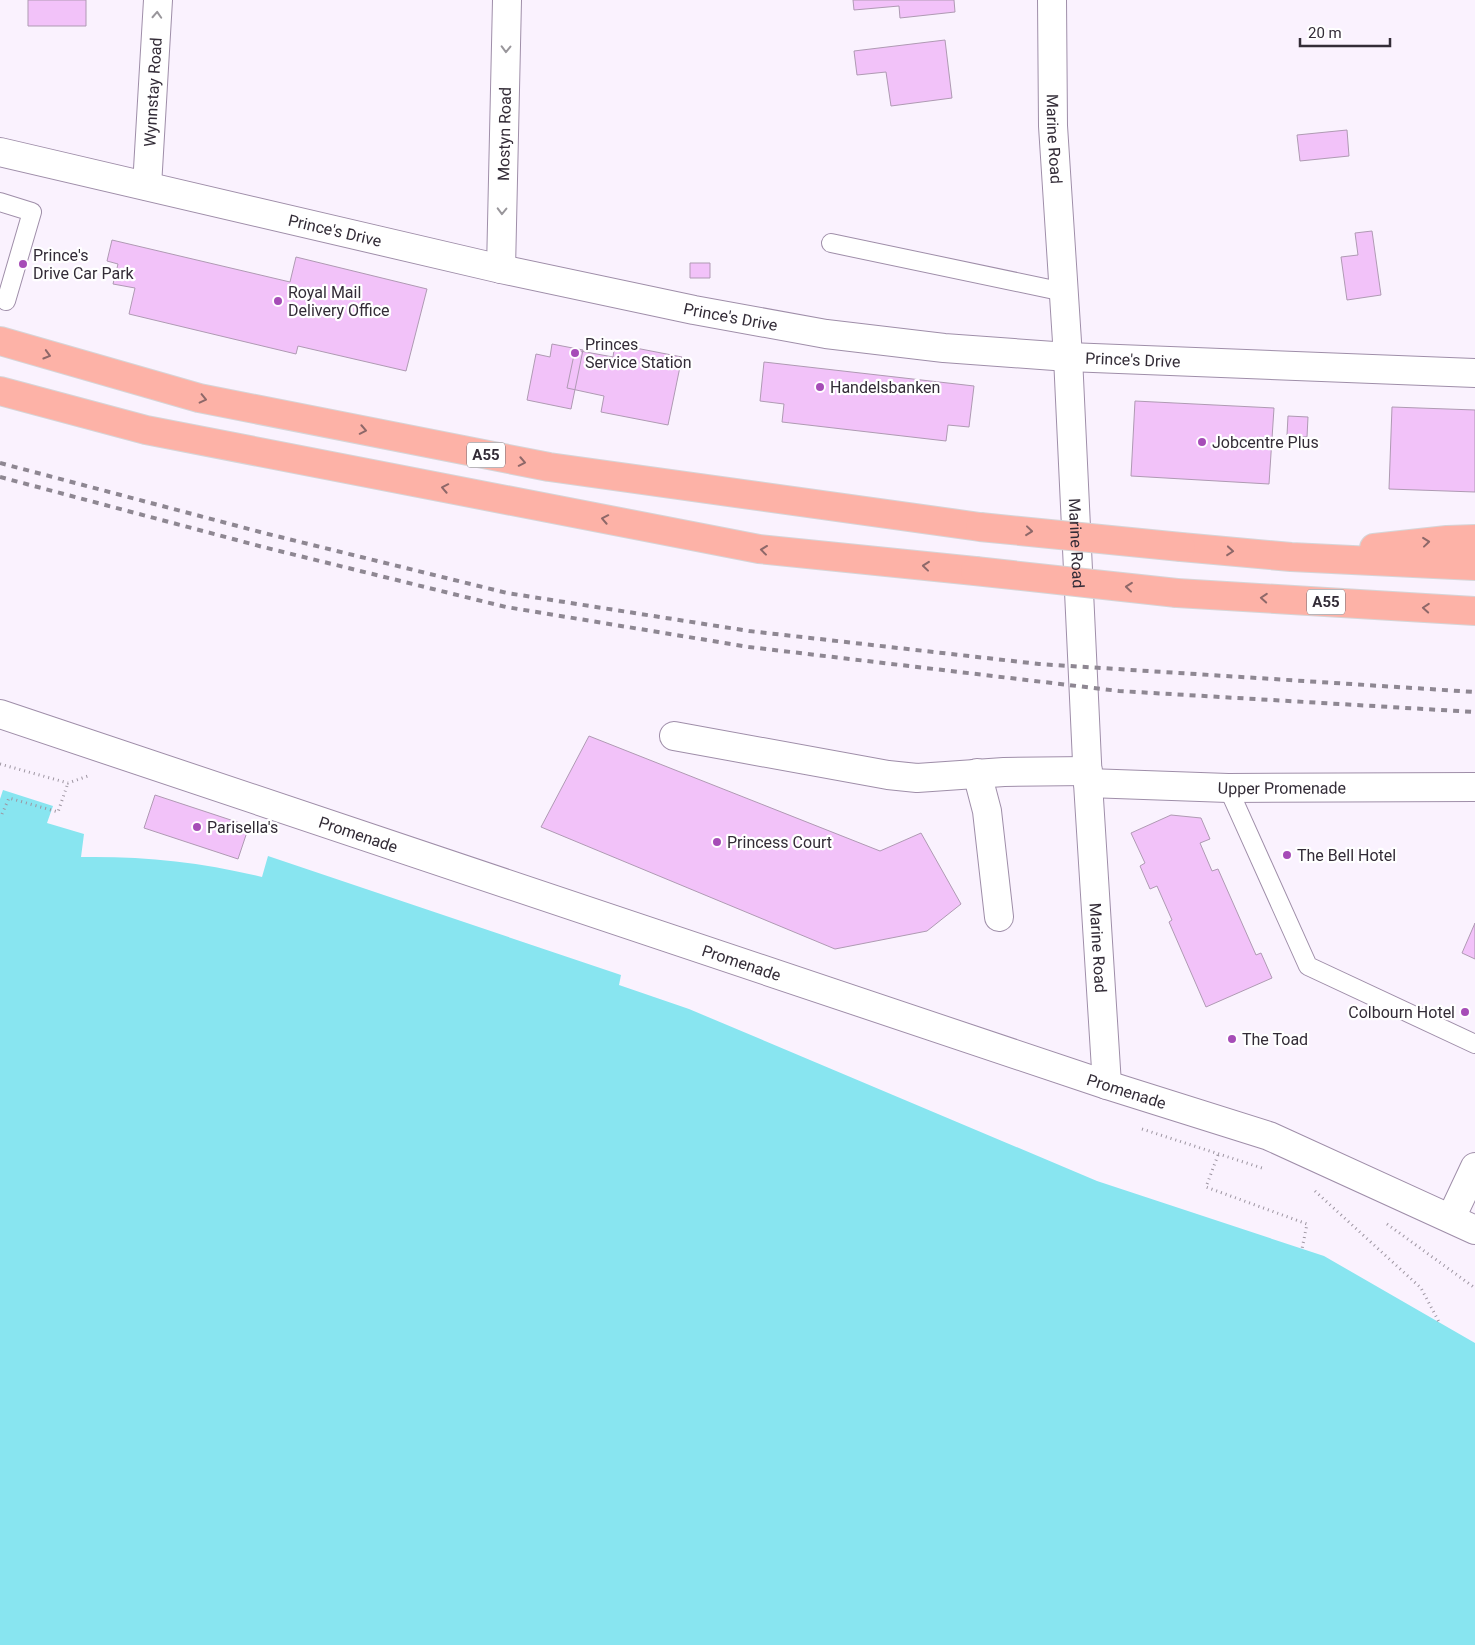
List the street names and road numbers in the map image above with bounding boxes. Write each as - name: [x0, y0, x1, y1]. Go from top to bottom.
- street label: Wynnstay Road: [140, 37, 166, 148]
- street label: Mostyn Road: [494, 87, 515, 181]
- street label: Marine Road: [1043, 94, 1066, 185]
- street label: Prince's Drive: [286, 211, 383, 251]
- street label: Prince's Drive: [682, 299, 779, 335]
- street label: Prince's Drive: [1085, 349, 1181, 371]
- road number: A55: [467, 442, 505, 468]
- street label: Marine Road: [1065, 498, 1088, 589]
- road number: A55: [1307, 590, 1345, 614]
- street label: Upper Promenade: [1217, 779, 1346, 798]
- street label: Promenade: [316, 813, 400, 857]
- street label: Marine Road: [1086, 902, 1110, 993]
- street label: Promenade: [699, 941, 783, 985]
- street label: Promenade: [1084, 1070, 1168, 1113]

